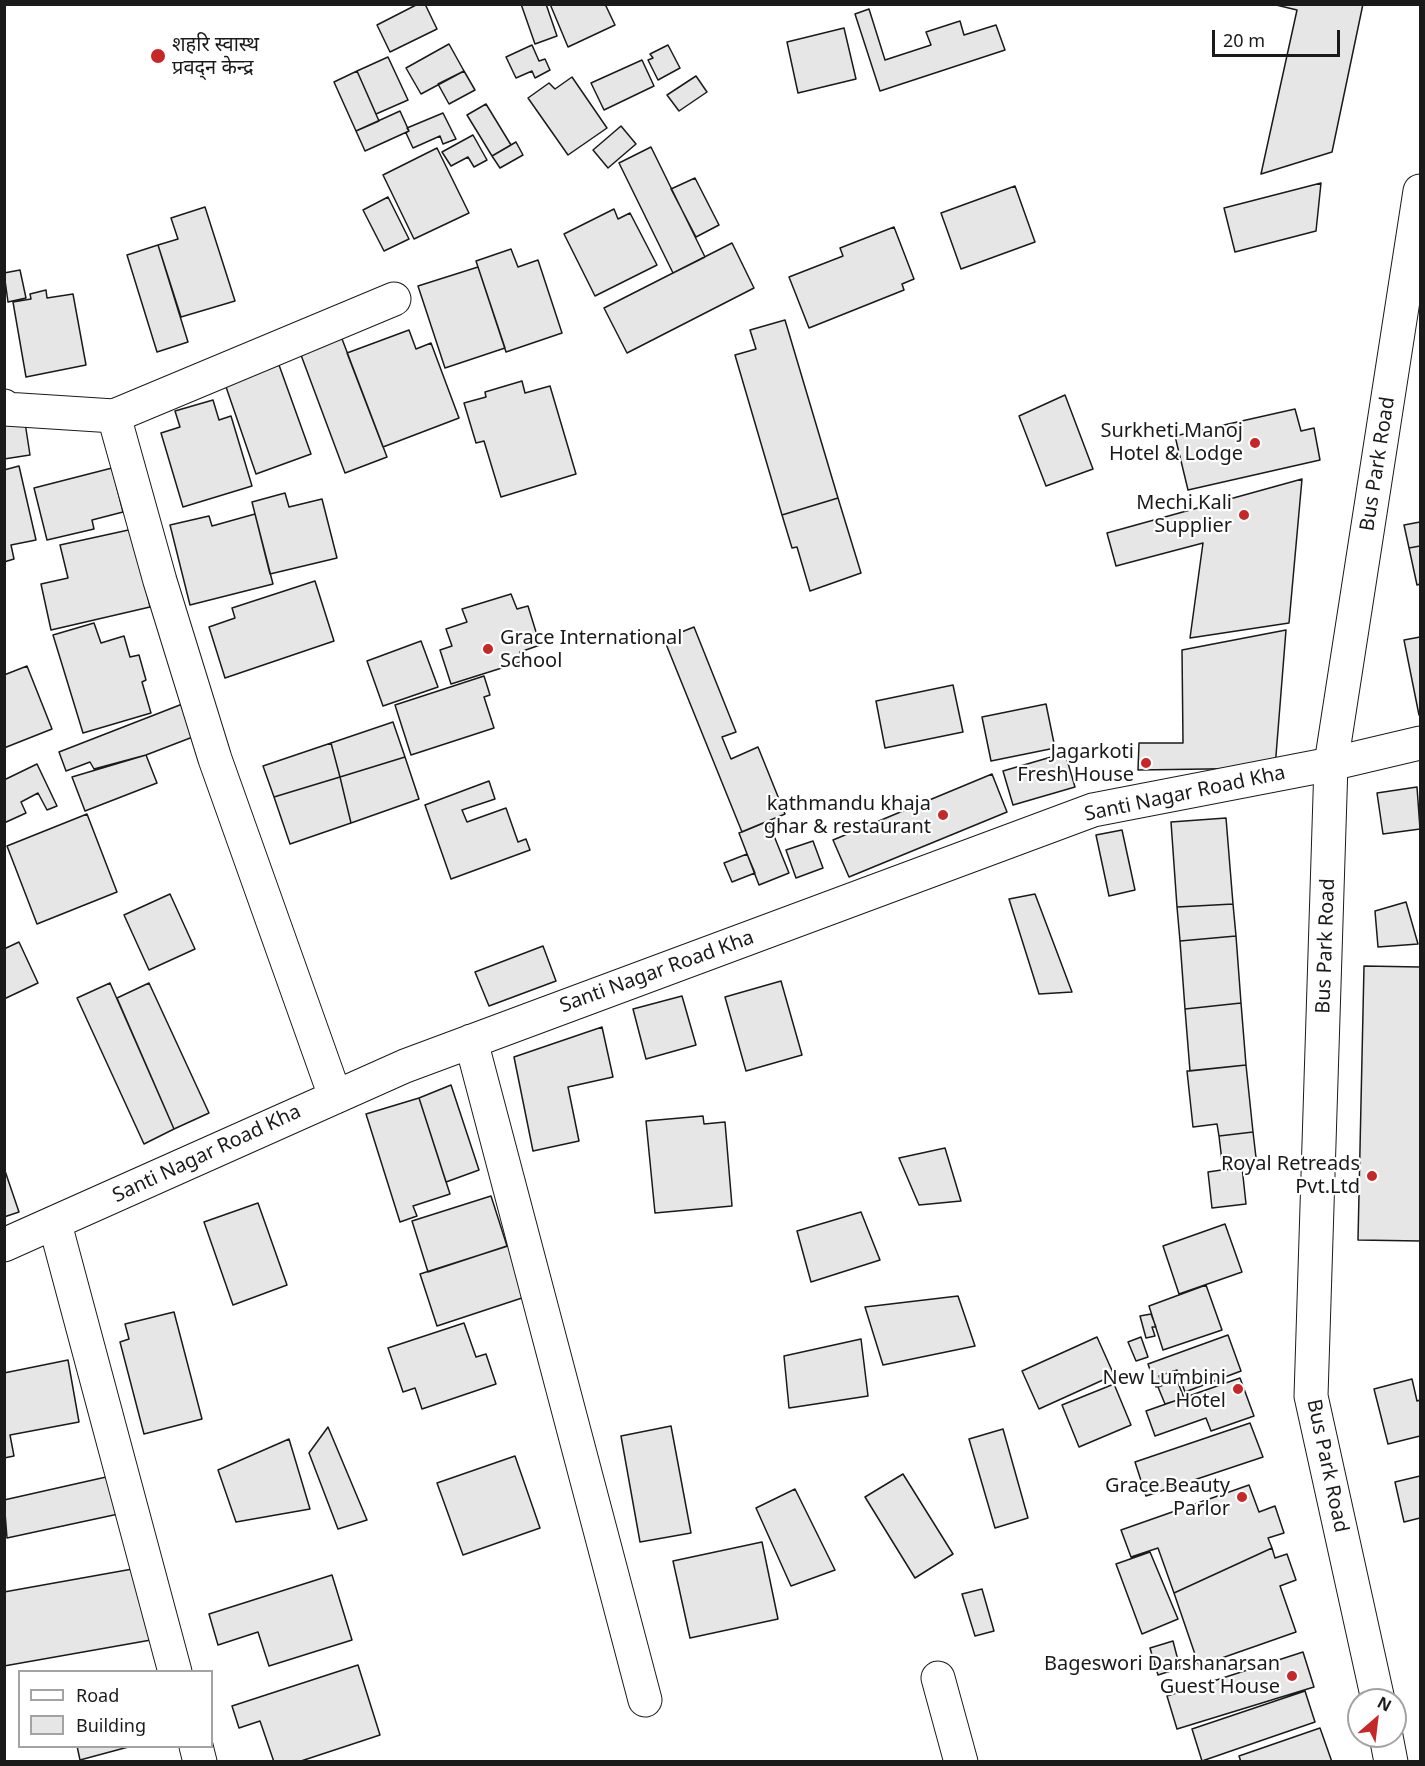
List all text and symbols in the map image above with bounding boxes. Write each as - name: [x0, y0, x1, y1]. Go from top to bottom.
- scale bar: [1215, 18, 1342, 56]
- text: 20 m: [1223, 28, 1265, 52]
- place label: शहरि स्वास्थ प्रवद्न केन्द्र: [172, 33, 259, 80]
- marker: शहरि स्वास्थ प्रवद्न केन्द्र: [149, 47, 167, 65]
- street label: Bus Park Road: [1356, 395, 1400, 533]
- place label: Surkheti Manoj Hotel & Lodge: [1101, 419, 1243, 466]
- marker: Surkheti Manoj Hotel & Lodge: [1248, 436, 1262, 450]
- place label: Mechi Kali Supplier: [1136, 491, 1232, 538]
- marker: Mechi Kali Supplier: [1237, 508, 1251, 522]
- place label: Grace International School: [500, 626, 682, 673]
- marker: Grace International School: [481, 642, 495, 656]
- place label: Jagarkoti Fresh House: [1017, 740, 1134, 787]
- marker: Jagarkoti Fresh House: [1139, 756, 1153, 770]
- street label: Santi Nagar Road Kha: [1082, 761, 1288, 827]
- place label: kathmandu khaja ghar & restaurant: [764, 792, 931, 839]
- marker: kathmandu khaja ghar & restaurant: [936, 808, 950, 822]
- street label: Bus Park Road: [1312, 878, 1340, 1014]
- street label: Santi Nagar Road Kha: [557, 926, 757, 1018]
- street label: Santi Nagar Road Kha: [109, 1100, 305, 1208]
- place label: Royal Retreads Pvt.Ltd: [1221, 1152, 1360, 1199]
- marker: Royal Retreads Pvt.Ltd: [1365, 1169, 1379, 1183]
- place label: New Lumbini Hotel: [1102, 1366, 1226, 1413]
- marker: New Lumbini Hotel: [1231, 1382, 1245, 1396]
- street label: Bus Park Road: [1301, 1397, 1353, 1535]
- place label: Grace Beauty Parlor: [1105, 1474, 1230, 1521]
- marker: Grace Beauty Parlor: [1235, 1490, 1249, 1504]
- place label: Bageswori Darshanarsan Guest House: [1044, 1652, 1280, 1699]
- marker: Bageswori Darshanarsan Guest House: [1285, 1669, 1299, 1683]
- legend: [18, 1670, 213, 1748]
- text: Road: [76, 1683, 119, 1707]
- north arrow: [1347, 1688, 1407, 1748]
- text: N: [1374, 1691, 1395, 1717]
- text: Building: [76, 1713, 146, 1737]

